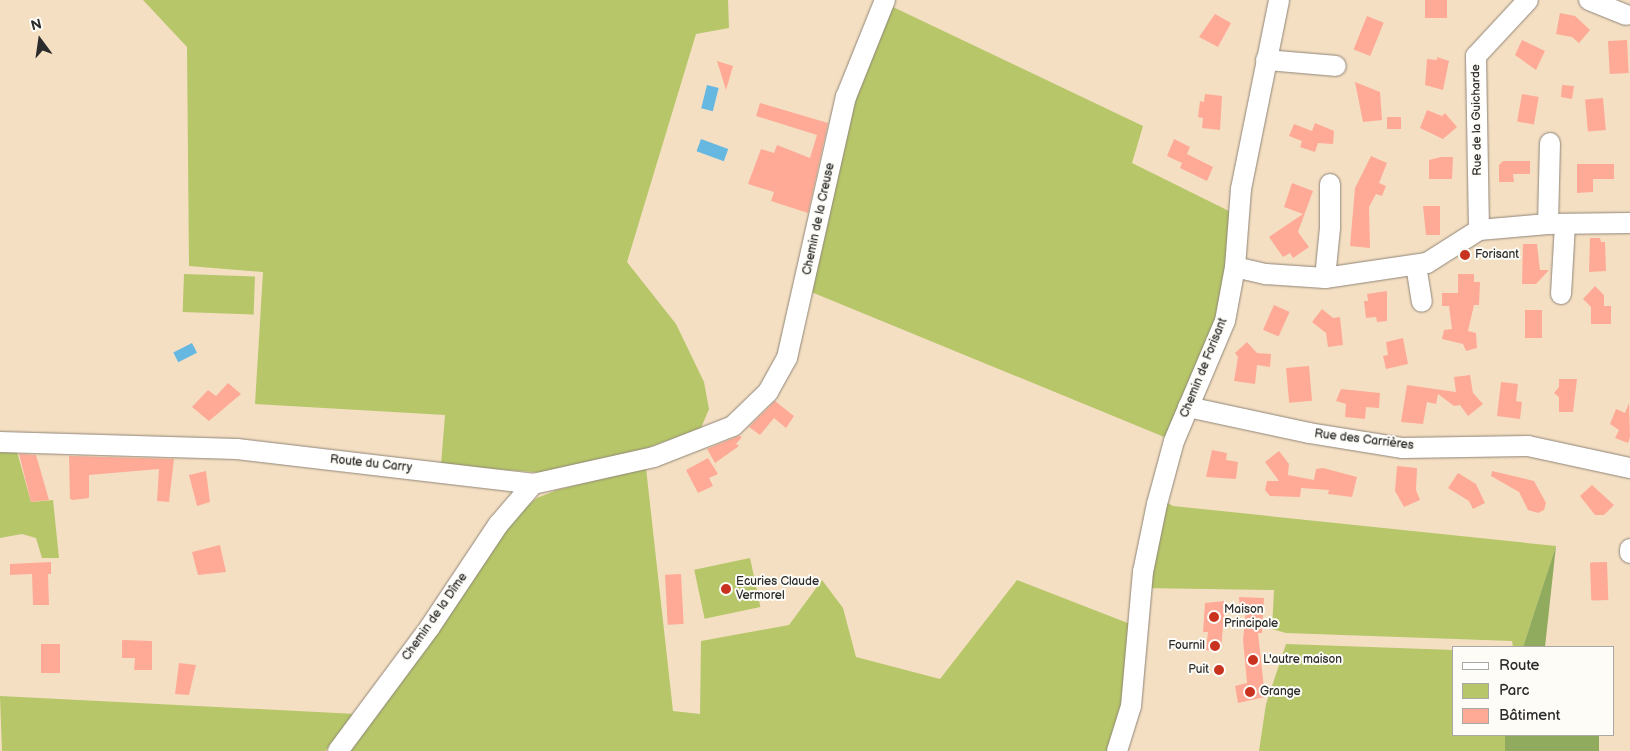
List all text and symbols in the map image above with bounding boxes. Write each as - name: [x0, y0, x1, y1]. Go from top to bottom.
- north arrow: [15, 15, 65, 65]
- text: N: [29, 15, 43, 34]
- street label: Rue de la Guicharde: [1469, 64, 1485, 176]
- street label: Chemin de la Creuse: [800, 162, 838, 276]
- place label: Forisant: [1475, 248, 1519, 262]
- marker: Forisant: [1459, 249, 1471, 261]
- street label: Chemin de Forisant: [1177, 316, 1231, 420]
- street label: Rue des Carrières: [1314, 427, 1414, 453]
- street label: Route du Carry: [329, 453, 413, 475]
- street label: Chemin de la Dîme: [399, 570, 471, 664]
- place label: Ecuries Claude Vermorel: [736, 575, 819, 603]
- marker: Ecuries Claude Vermorel: [720, 583, 732, 595]
- place label: Maison Principale: [1224, 603, 1278, 631]
- marker: Maison Principale: [1208, 611, 1220, 623]
- place label: Fournil: [1168, 639, 1205, 653]
- marker: Fournil: [1209, 640, 1221, 652]
- legend: [1452, 646, 1615, 736]
- place label: L'autre maison: [1263, 653, 1342, 667]
- marker: L'autre maison: [1247, 654, 1259, 666]
- text: Route: [1499, 656, 1539, 675]
- place label: Puit: [1188, 663, 1209, 677]
- marker: Puit: [1213, 664, 1225, 676]
- text: Parc: [1499, 681, 1529, 700]
- place label: Grange: [1260, 685, 1301, 699]
- marker: Grange: [1244, 686, 1256, 698]
- text: Bâtiment: [1499, 706, 1560, 725]

